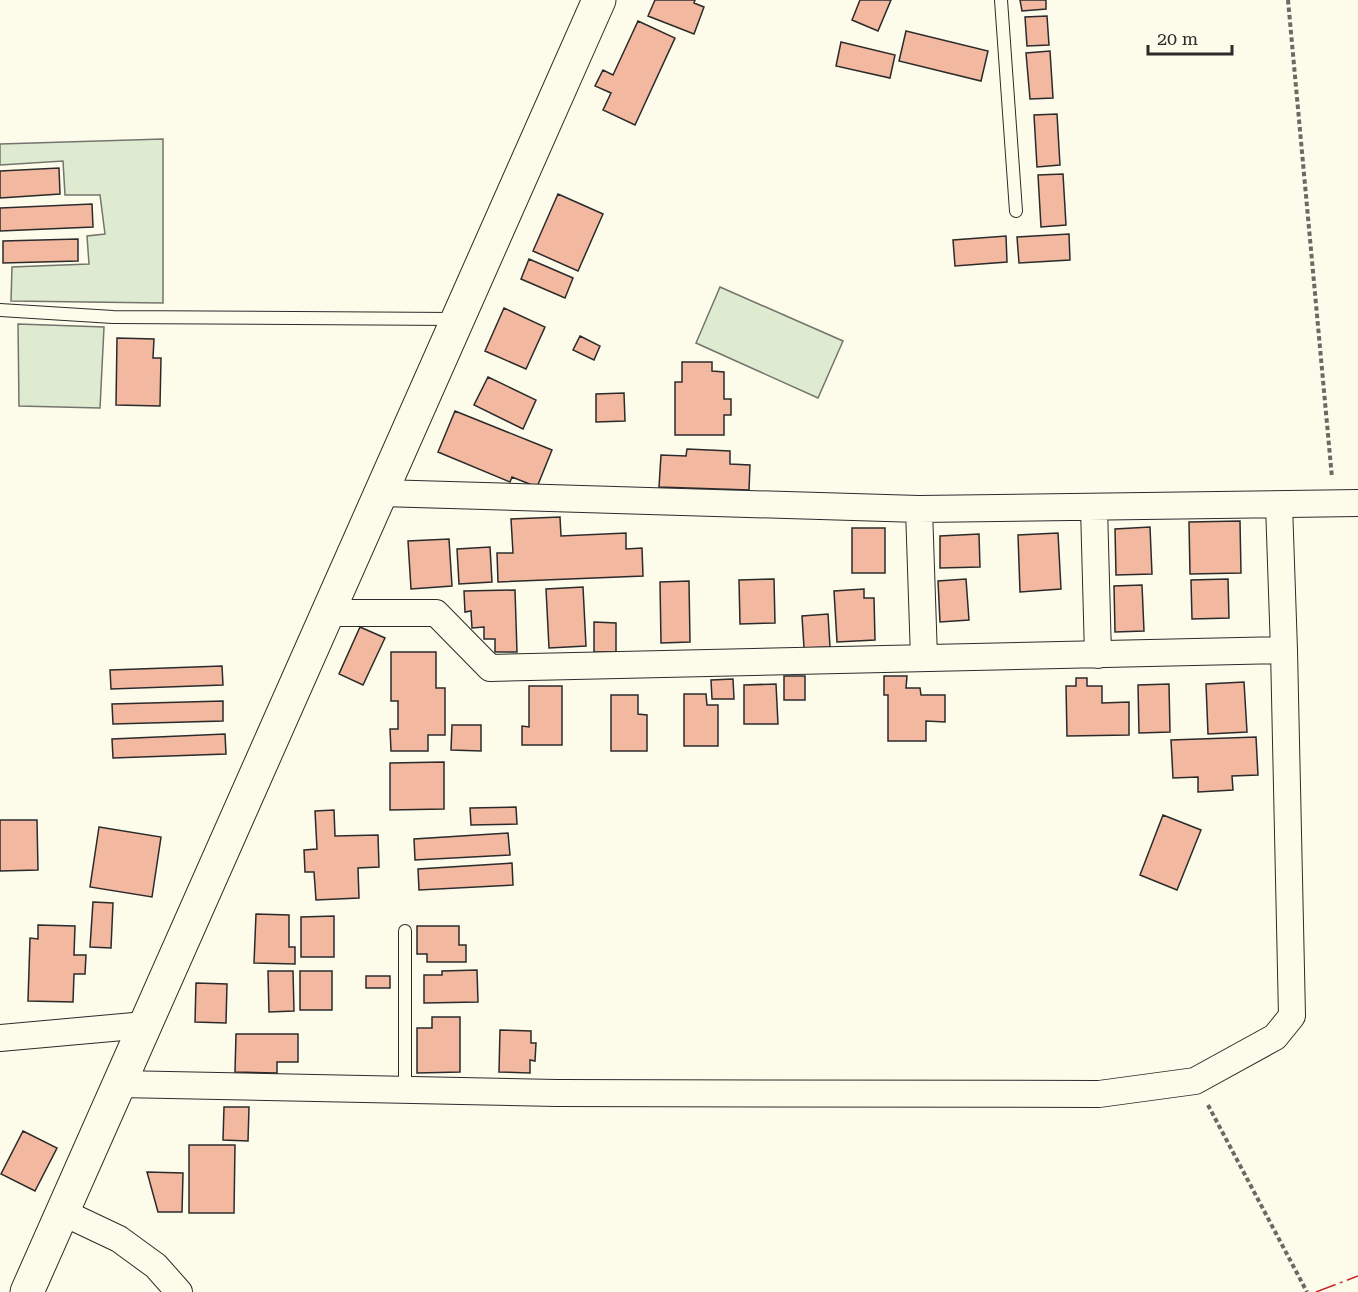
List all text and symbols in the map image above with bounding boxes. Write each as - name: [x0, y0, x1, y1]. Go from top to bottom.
- scale bar: [1148, 18, 1232, 56]
- text: 20 m: [1157, 28, 1198, 49]

